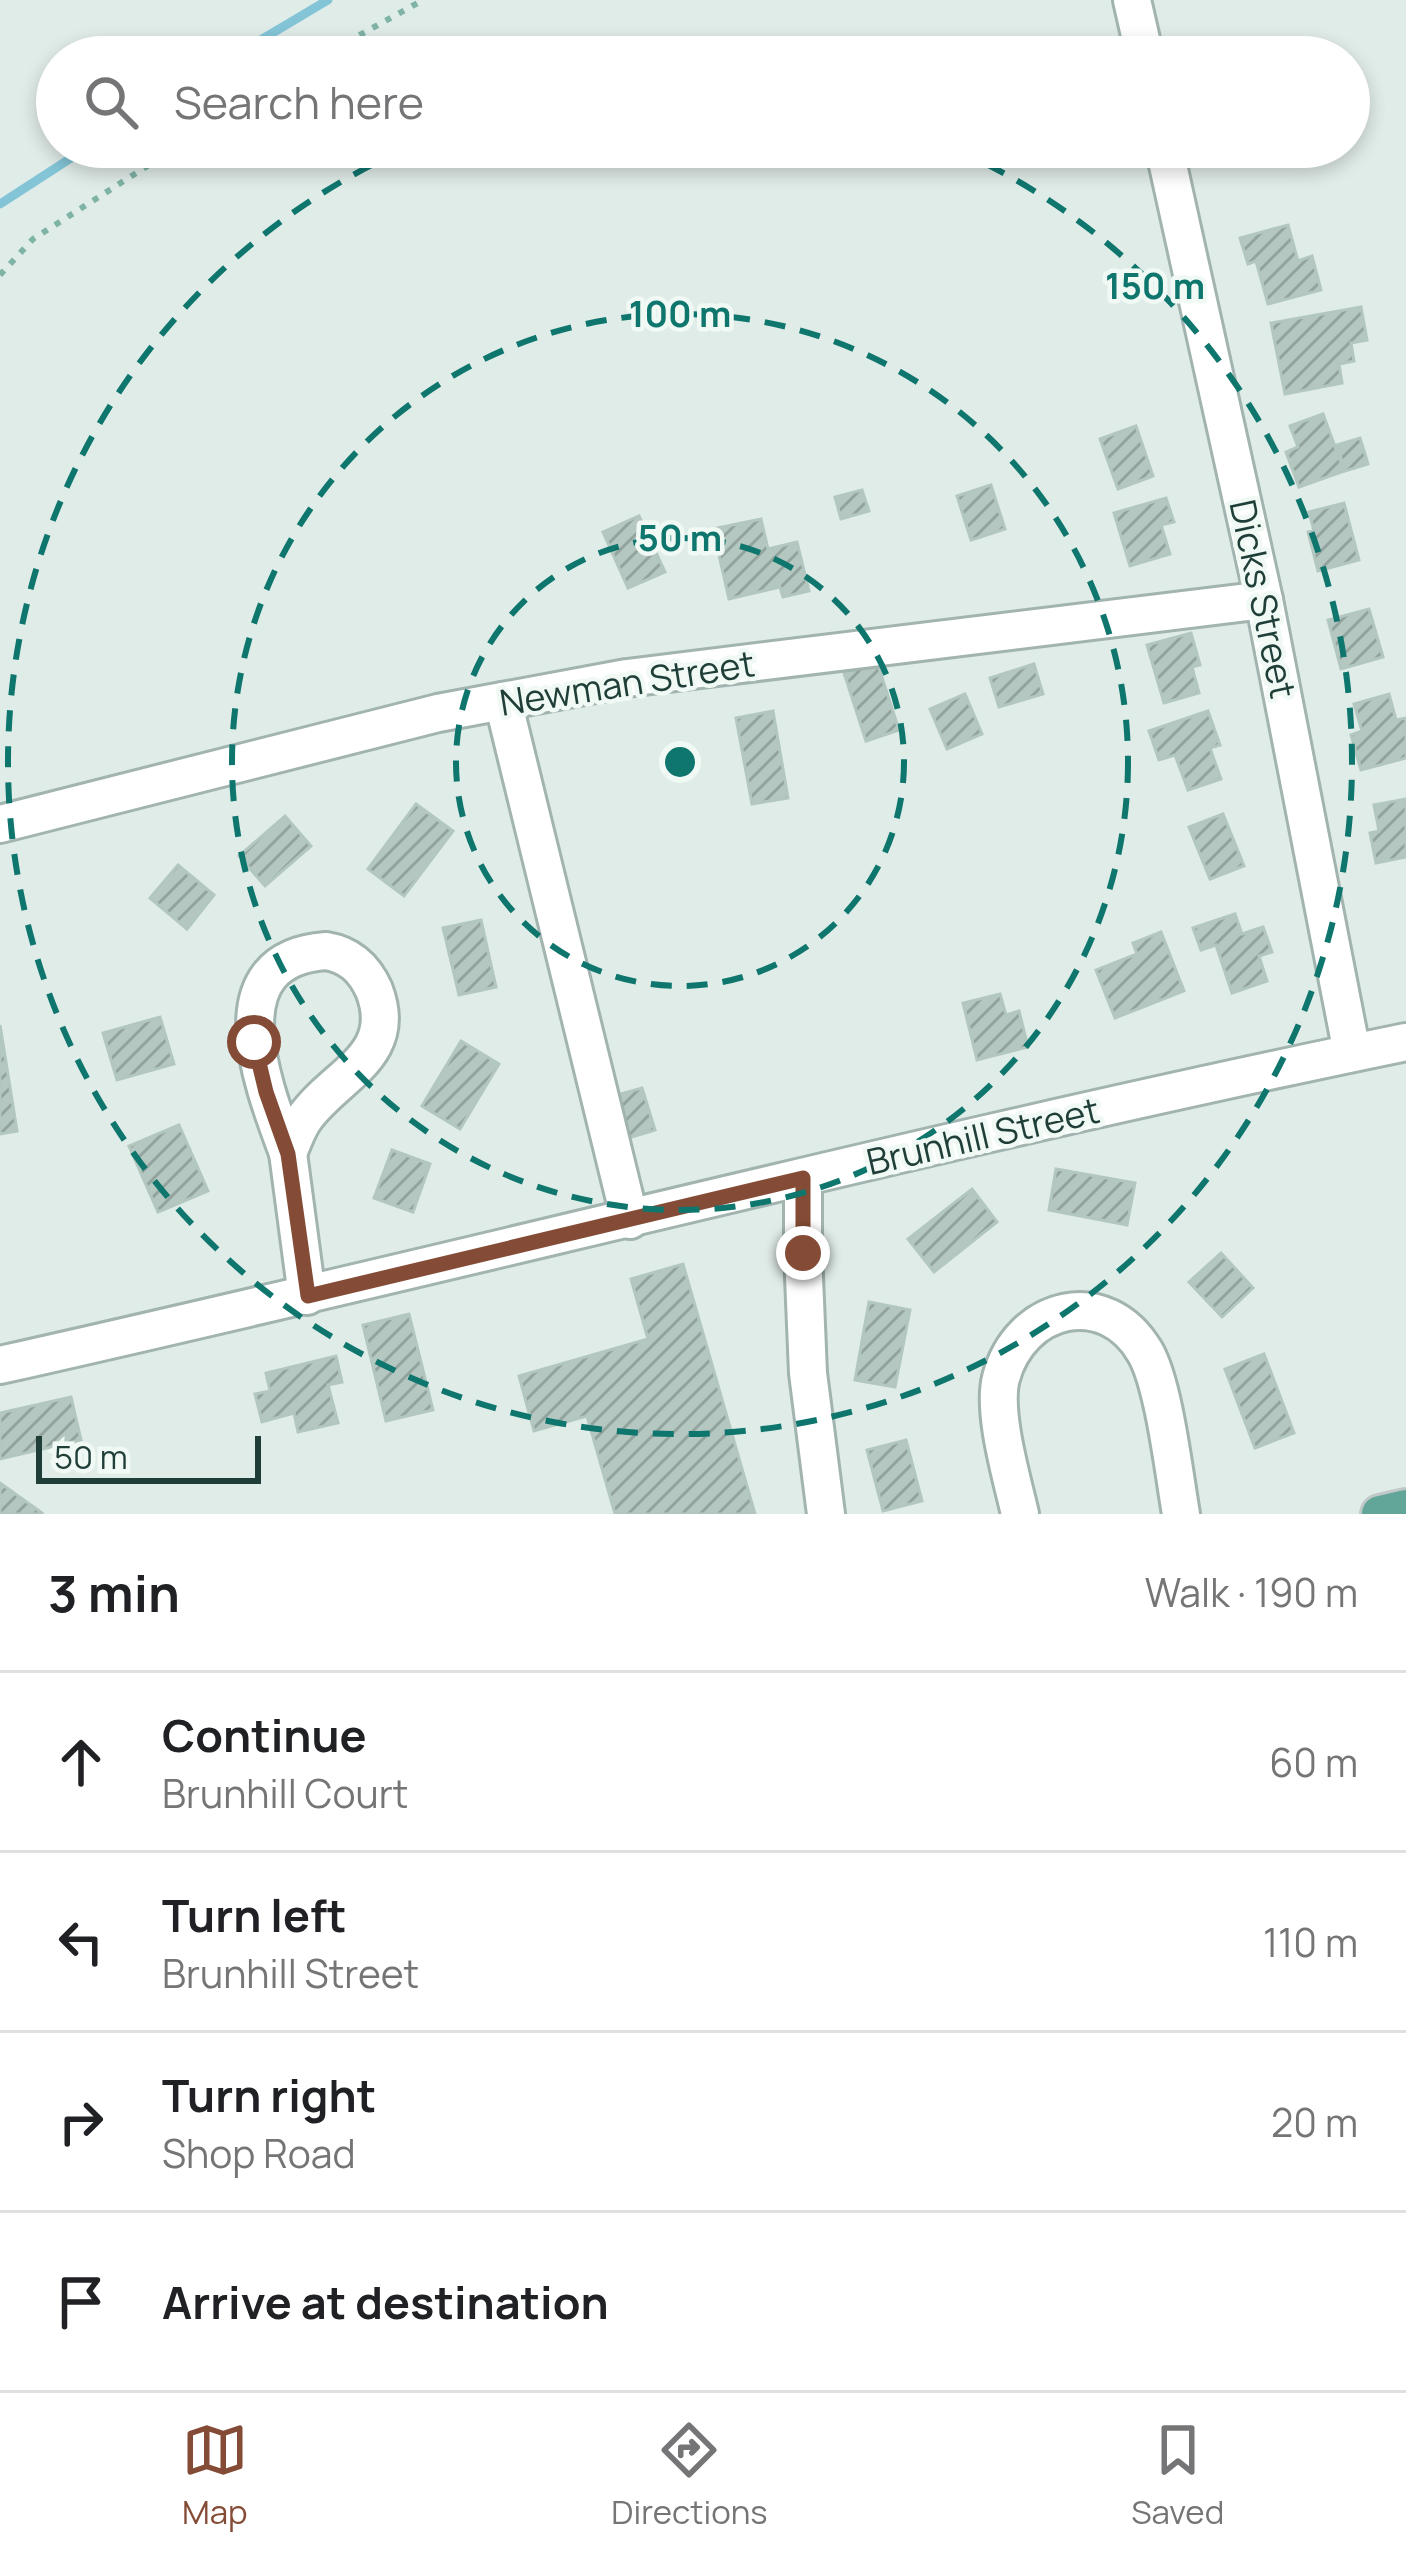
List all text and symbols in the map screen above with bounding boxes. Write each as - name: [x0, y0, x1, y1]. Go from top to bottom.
- search box: [36, 36, 1370, 168]
- icon: search: [78, 69, 144, 135]
- text: Search here: [174, 71, 424, 133]
- text: 150 m: [1105, 261, 1205, 310]
- text: 100 m: [629, 289, 731, 338]
- street label: Dicks Street: [1219, 495, 1308, 703]
- text: 50 m: [638, 513, 722, 562]
- street label: Newman Street: [496, 638, 758, 727]
- centre of rings: [659, 741, 701, 783]
- route start: [227, 1015, 281, 1069]
- street label: Brunhill Street: [862, 1085, 1104, 1186]
- route end: [776, 1226, 830, 1280]
- scale bar: [36, 1430, 261, 1483]
- text: 50 m: [54, 1434, 128, 1479]
- text: 3 min: [48, 1558, 180, 1627]
- text: Walk · 190 m: [1145, 1565, 1358, 1619]
- text: Continue: [162, 1704, 367, 1766]
- icon: ahead: [48, 1729, 114, 1795]
- text: 60 m: [1269, 1735, 1358, 1789]
- text: Brunhill Court: [162, 1766, 408, 1820]
- text: Turn left: [162, 1884, 347, 1946]
- icon: left: [48, 1909, 114, 1975]
- text: 110 m: [1263, 1915, 1358, 1969]
- text: Brunhill Street: [162, 1946, 419, 2000]
- text: Turn right: [162, 2064, 376, 2126]
- icon: right: [48, 2089, 114, 2155]
- text: 20 m: [1271, 2095, 1358, 2149]
- text: Shop Road: [162, 2126, 356, 2180]
- icon: arrive: [48, 2269, 114, 2335]
- text: Arrive at destination: [162, 2271, 609, 2333]
- tab: Map: [182, 2417, 248, 2534]
- tab: Directions: [611, 2417, 768, 2534]
- tab: Saved: [1131, 2417, 1224, 2534]

